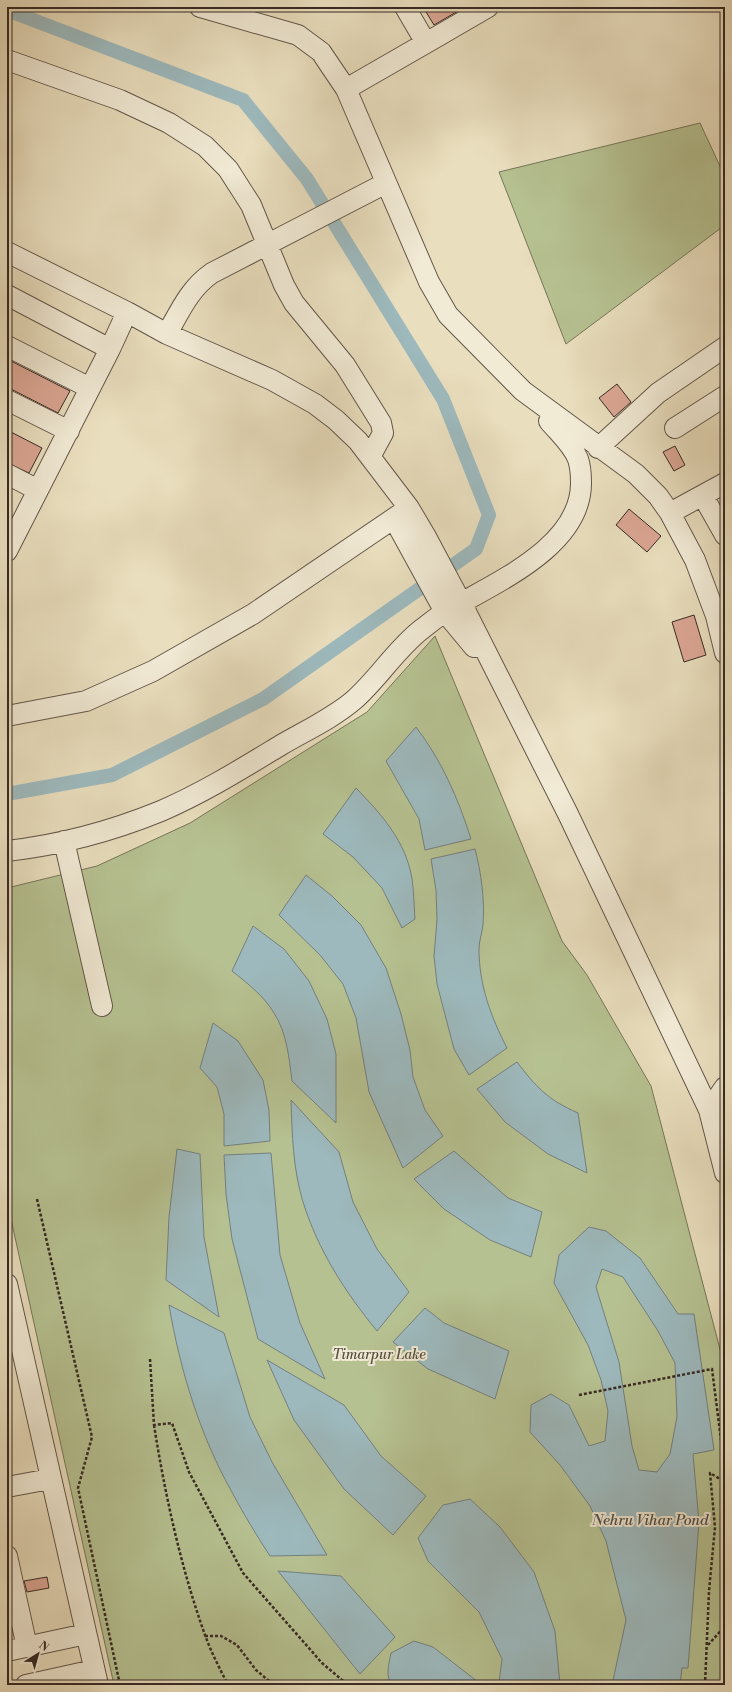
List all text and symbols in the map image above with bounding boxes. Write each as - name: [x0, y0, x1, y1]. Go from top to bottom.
- park label: Timarpur Lake: [332, 1346, 426, 1364]
- water label: Nehru Vihar Pond: [591, 1511, 709, 1530]
- north arrow: [18, 1634, 58, 1674]
- text: N: [36, 1639, 51, 1655]

